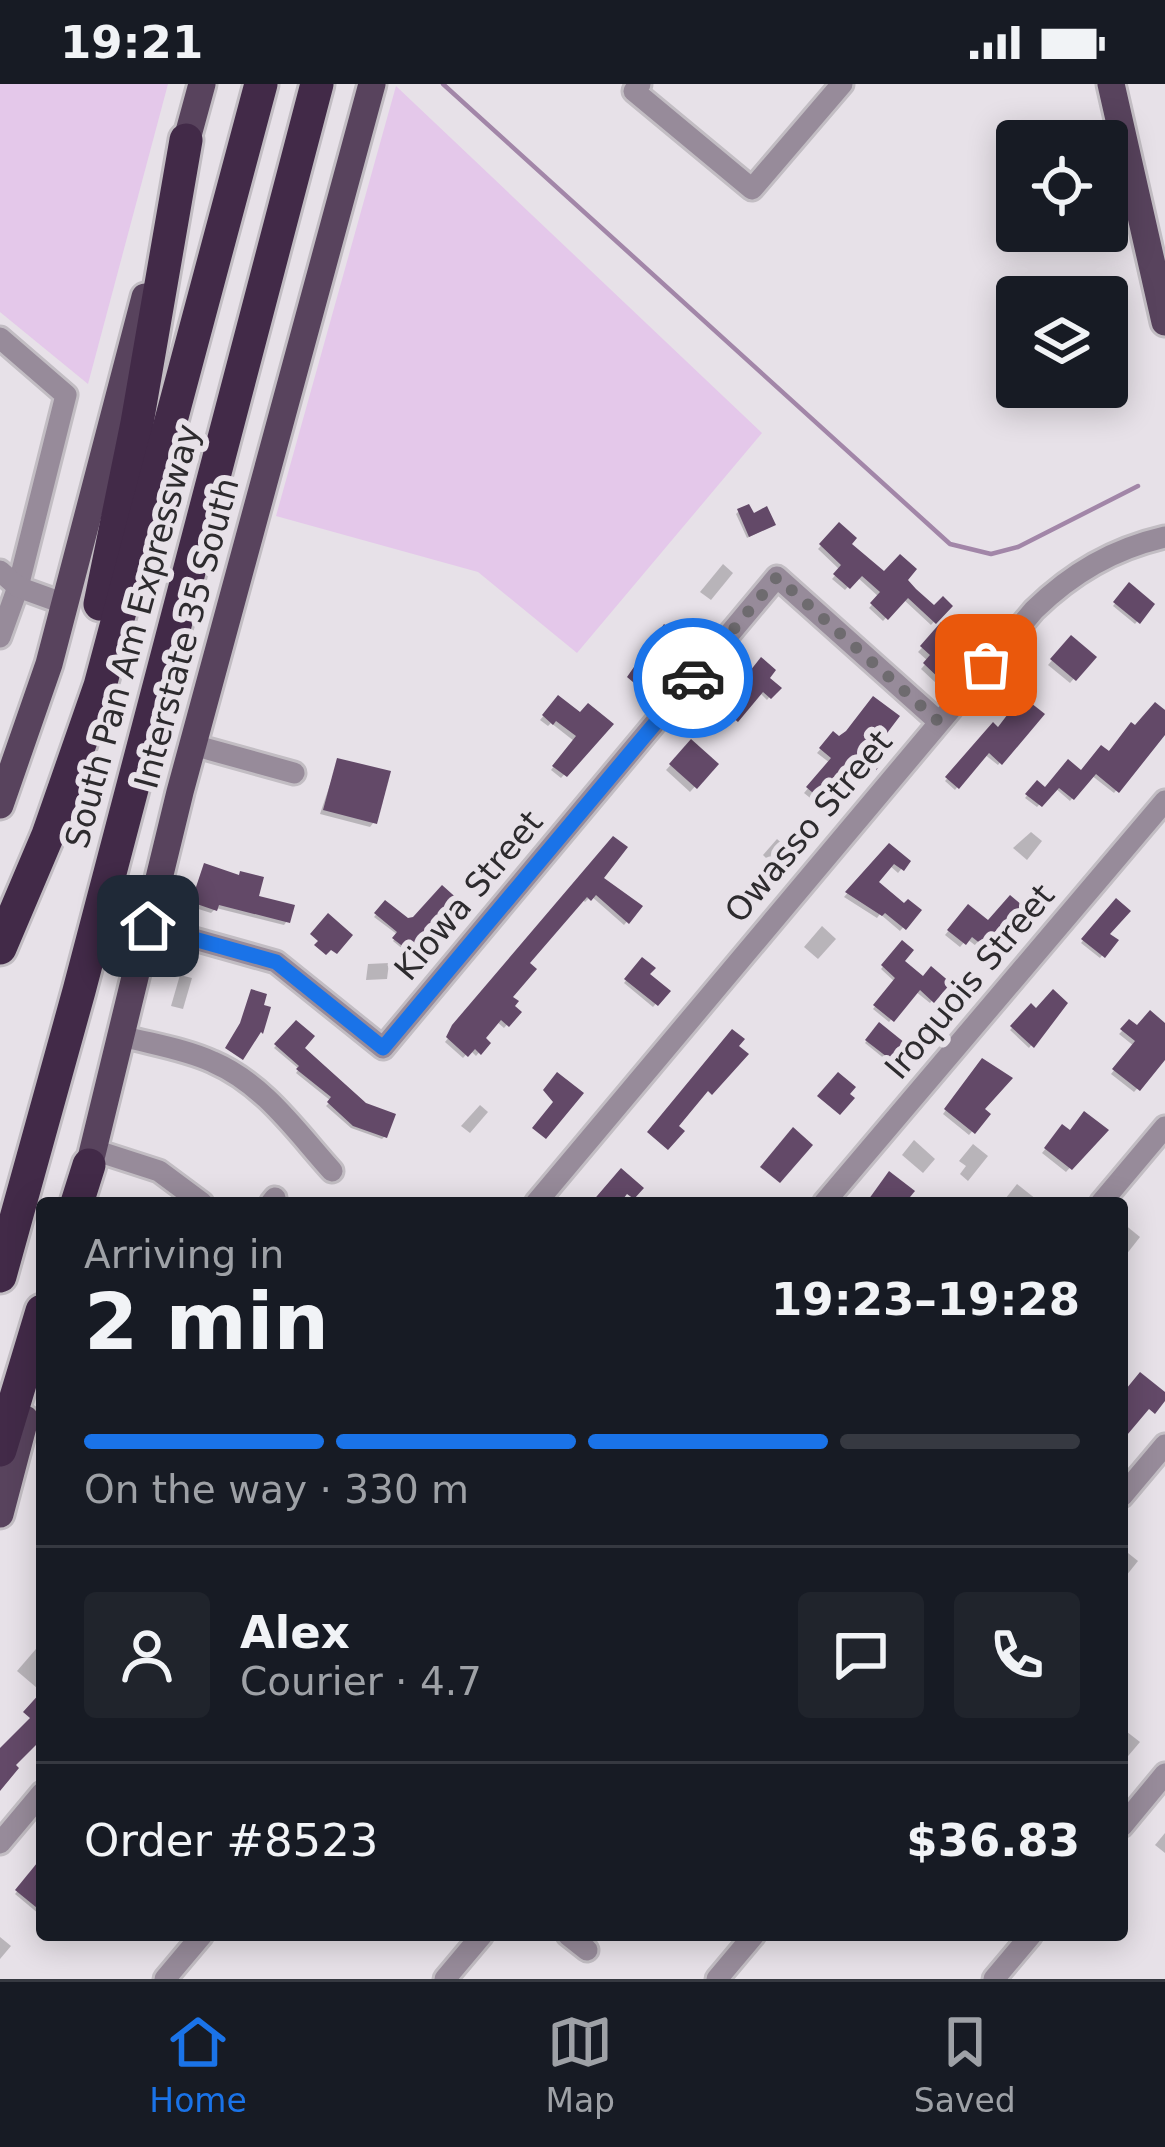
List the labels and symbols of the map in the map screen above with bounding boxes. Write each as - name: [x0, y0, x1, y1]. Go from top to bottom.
- street label: South Pan Am Expressway: [57, 420, 208, 852]
- street label: Interstate 35 South: [126, 474, 247, 793]
- pin: [935, 614, 1037, 716]
- courier: [633, 618, 753, 738]
- street label: Owasso Street: [717, 722, 900, 930]
- street label: Kiowa Street: [386, 803, 551, 988]
- pin: [97, 875, 199, 977]
- street label: Iroquois Street: [877, 876, 1062, 1087]

